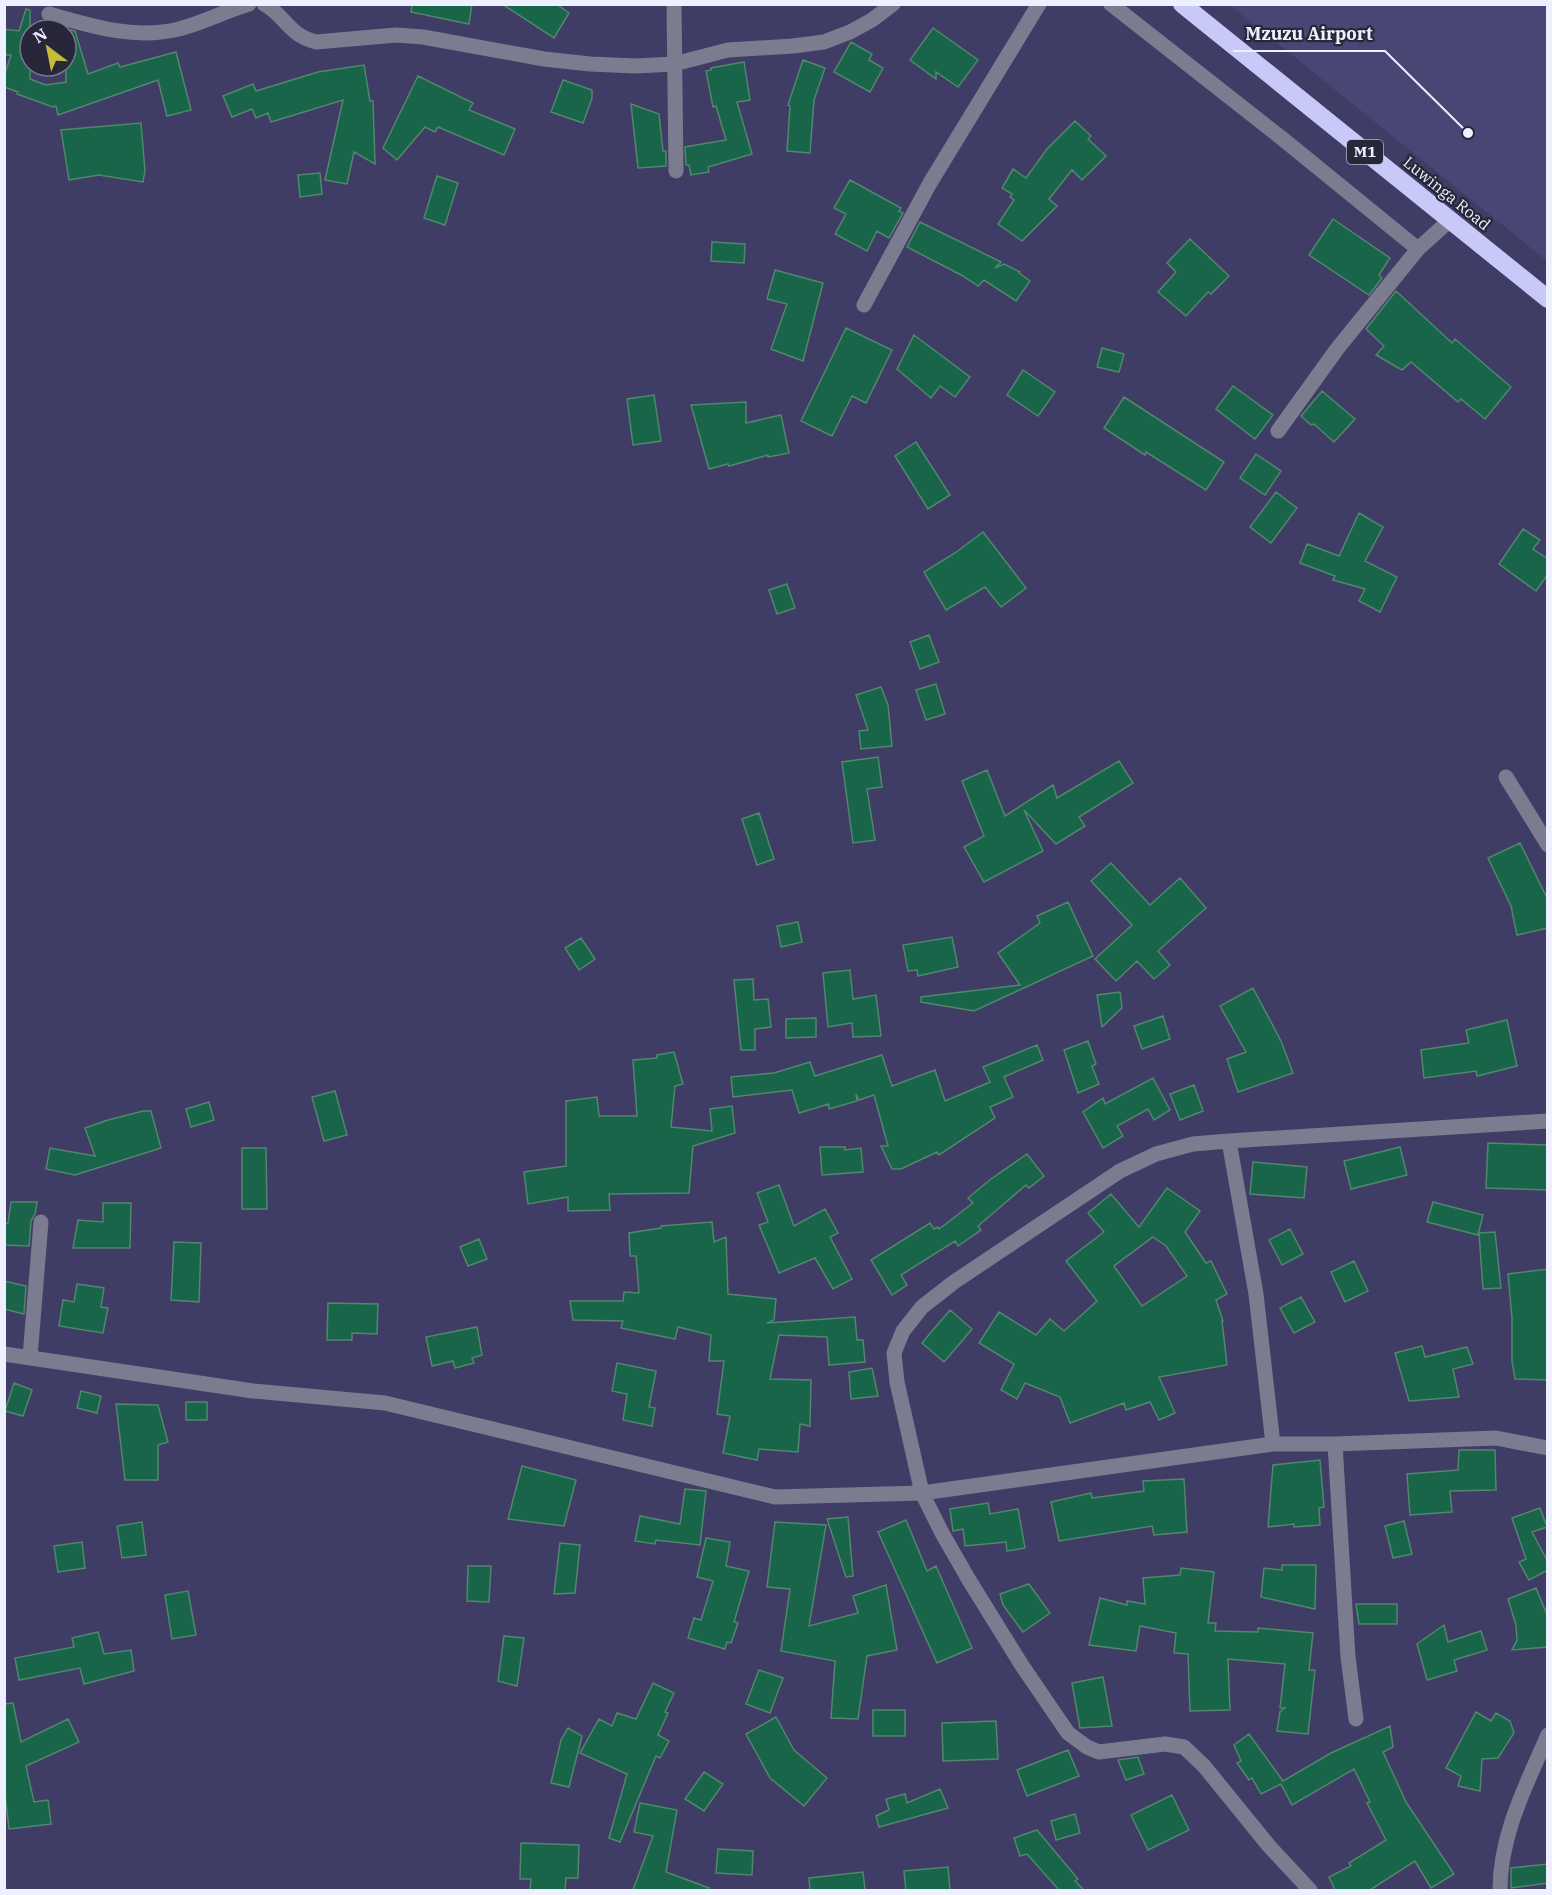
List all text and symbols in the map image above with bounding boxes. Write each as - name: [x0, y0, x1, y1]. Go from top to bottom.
- callout: Mzuzu Airport: [1233, 15, 1385, 51]
- north arrow: [18, 18, 78, 78]
- text: Mzuzu Airport: [1245, 22, 1373, 45]
- text: N: [29, 23, 51, 47]
- road number: M1: [1347, 140, 1383, 164]
- street label: Luwinga Road: [1399, 152, 1495, 234]

